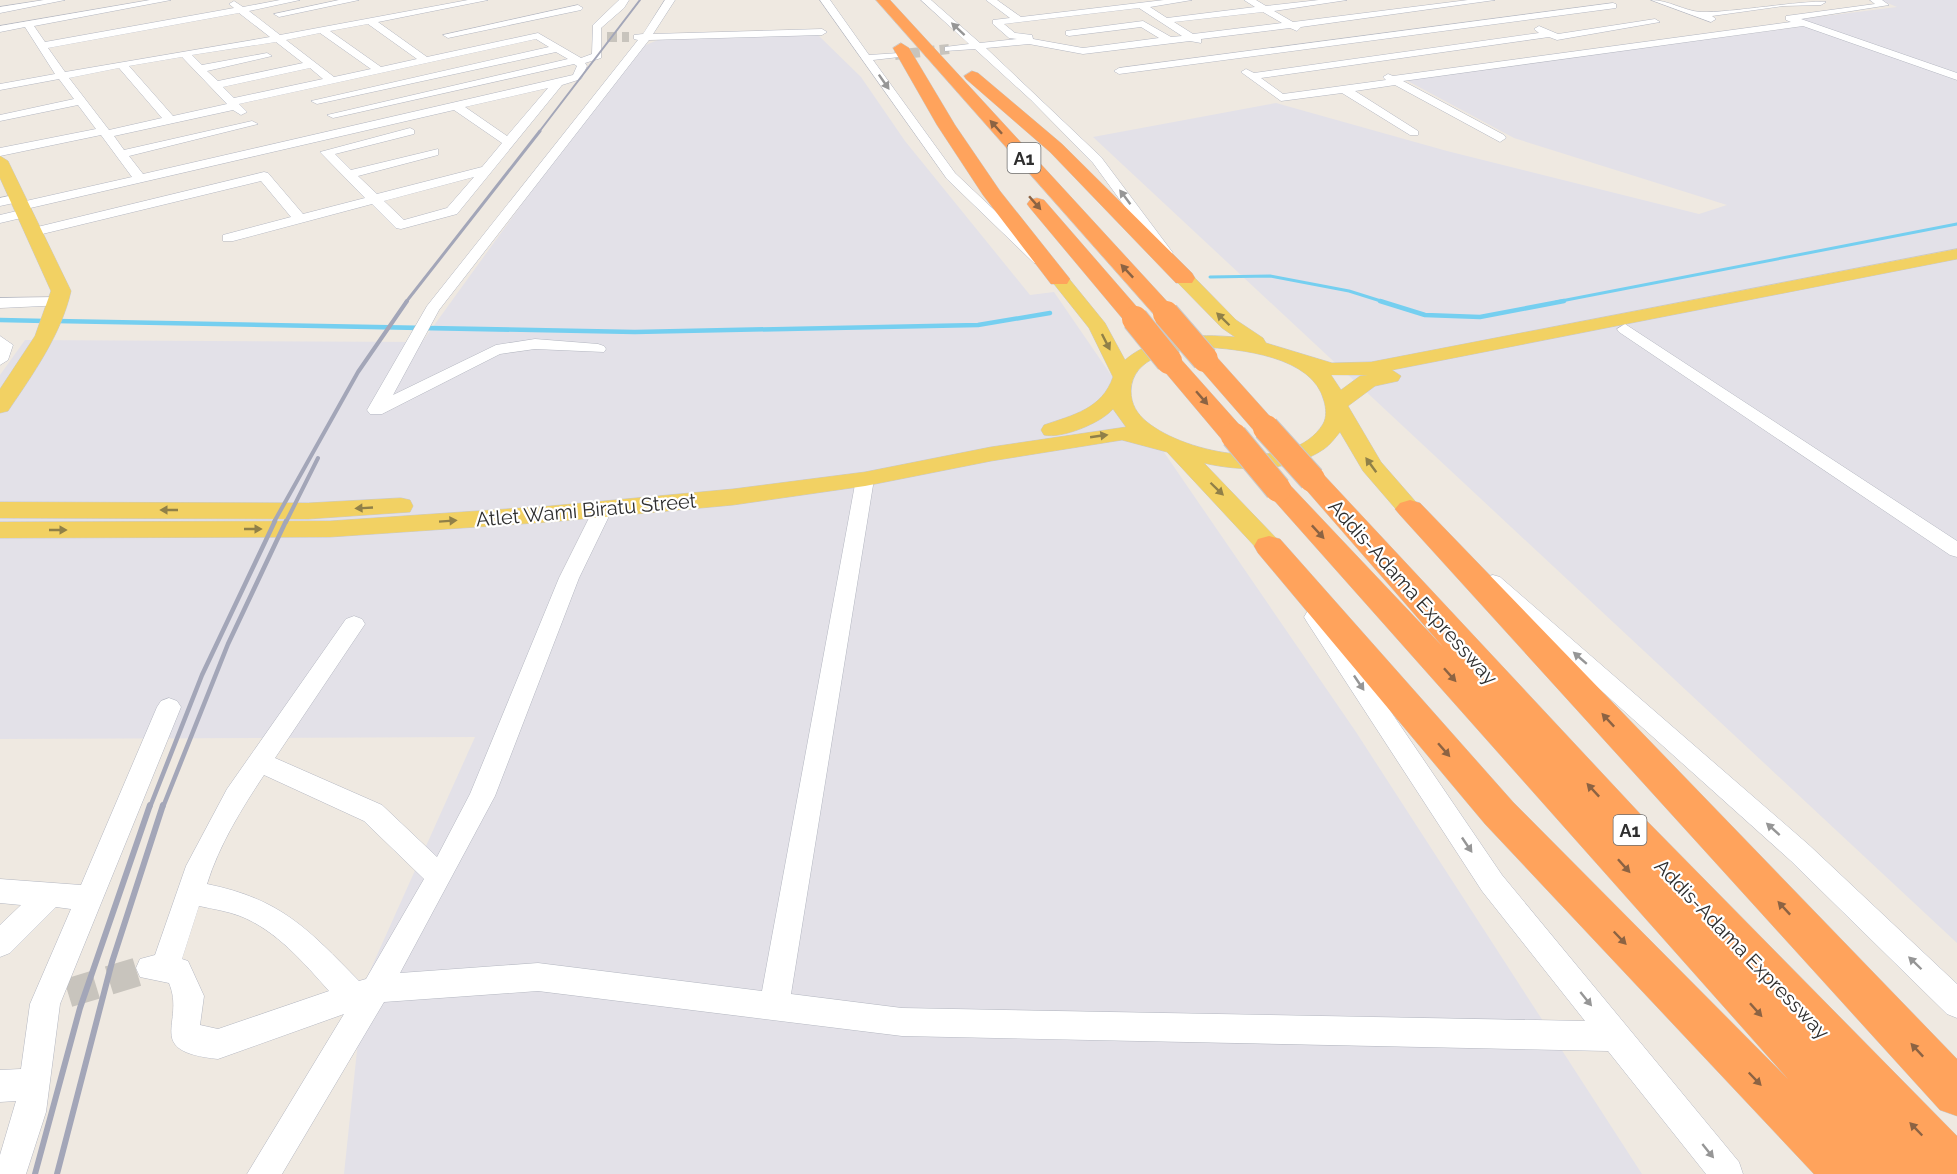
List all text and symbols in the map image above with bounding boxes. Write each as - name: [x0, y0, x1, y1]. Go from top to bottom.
- one-way arrow: [951, 23, 965, 37]
- one-way arrow: [878, 73, 890, 89]
- one-way arrow: [989, 119, 1003, 134]
- road number: A1: [1008, 143, 1040, 173]
- one-way arrow: [1119, 189, 1131, 204]
- one-way arrow: [1028, 195, 1042, 210]
- one-way arrow: [1120, 264, 1134, 278]
- one-way arrow: [1217, 312, 1231, 326]
- one-way arrow: [1101, 334, 1110, 351]
- one-way arrow: [1195, 390, 1208, 406]
- one-way arrow: [1090, 432, 1109, 441]
- one-way arrow: [1366, 457, 1378, 472]
- one-way arrow: [1209, 482, 1223, 496]
- street label: Atlet Wami Biratu Street: [475, 488, 698, 532]
- street label: Addis-Adama Expressway: [1323, 494, 1503, 690]
- one-way arrow: [355, 504, 374, 513]
- one-way arrow: [160, 505, 179, 515]
- one-way arrow: [439, 516, 458, 526]
- one-way arrow: [244, 524, 263, 534]
- one-way arrow: [1311, 524, 1324, 539]
- one-way arrow: [49, 525, 68, 535]
- one-way arrow: [1573, 652, 1588, 665]
- one-way arrow: [1443, 668, 1457, 682]
- one-way arrow: [1353, 674, 1365, 690]
- one-way arrow: [1601, 713, 1615, 727]
- one-way arrow: [1437, 742, 1450, 757]
- one-way arrow: [1587, 783, 1600, 798]
- road number: A1: [1614, 815, 1646, 845]
- one-way arrow: [1766, 823, 1781, 836]
- one-way arrow: [1461, 837, 1472, 853]
- street label: Addis-Adama Expressway: [1650, 854, 1834, 1044]
- one-way arrow: [1617, 858, 1630, 873]
- one-way arrow: [1778, 901, 1791, 916]
- one-way arrow: [1613, 931, 1627, 946]
- one-way arrow: [1907, 956, 1922, 970]
- one-way arrow: [1579, 992, 1591, 1007]
- one-way arrow: [1749, 1002, 1762, 1017]
- one-way arrow: [1910, 1043, 1924, 1058]
- one-way arrow: [1748, 1071, 1762, 1085]
- one-way arrow: [1909, 1122, 1923, 1137]
- one-way arrow: [1701, 1144, 1714, 1159]

